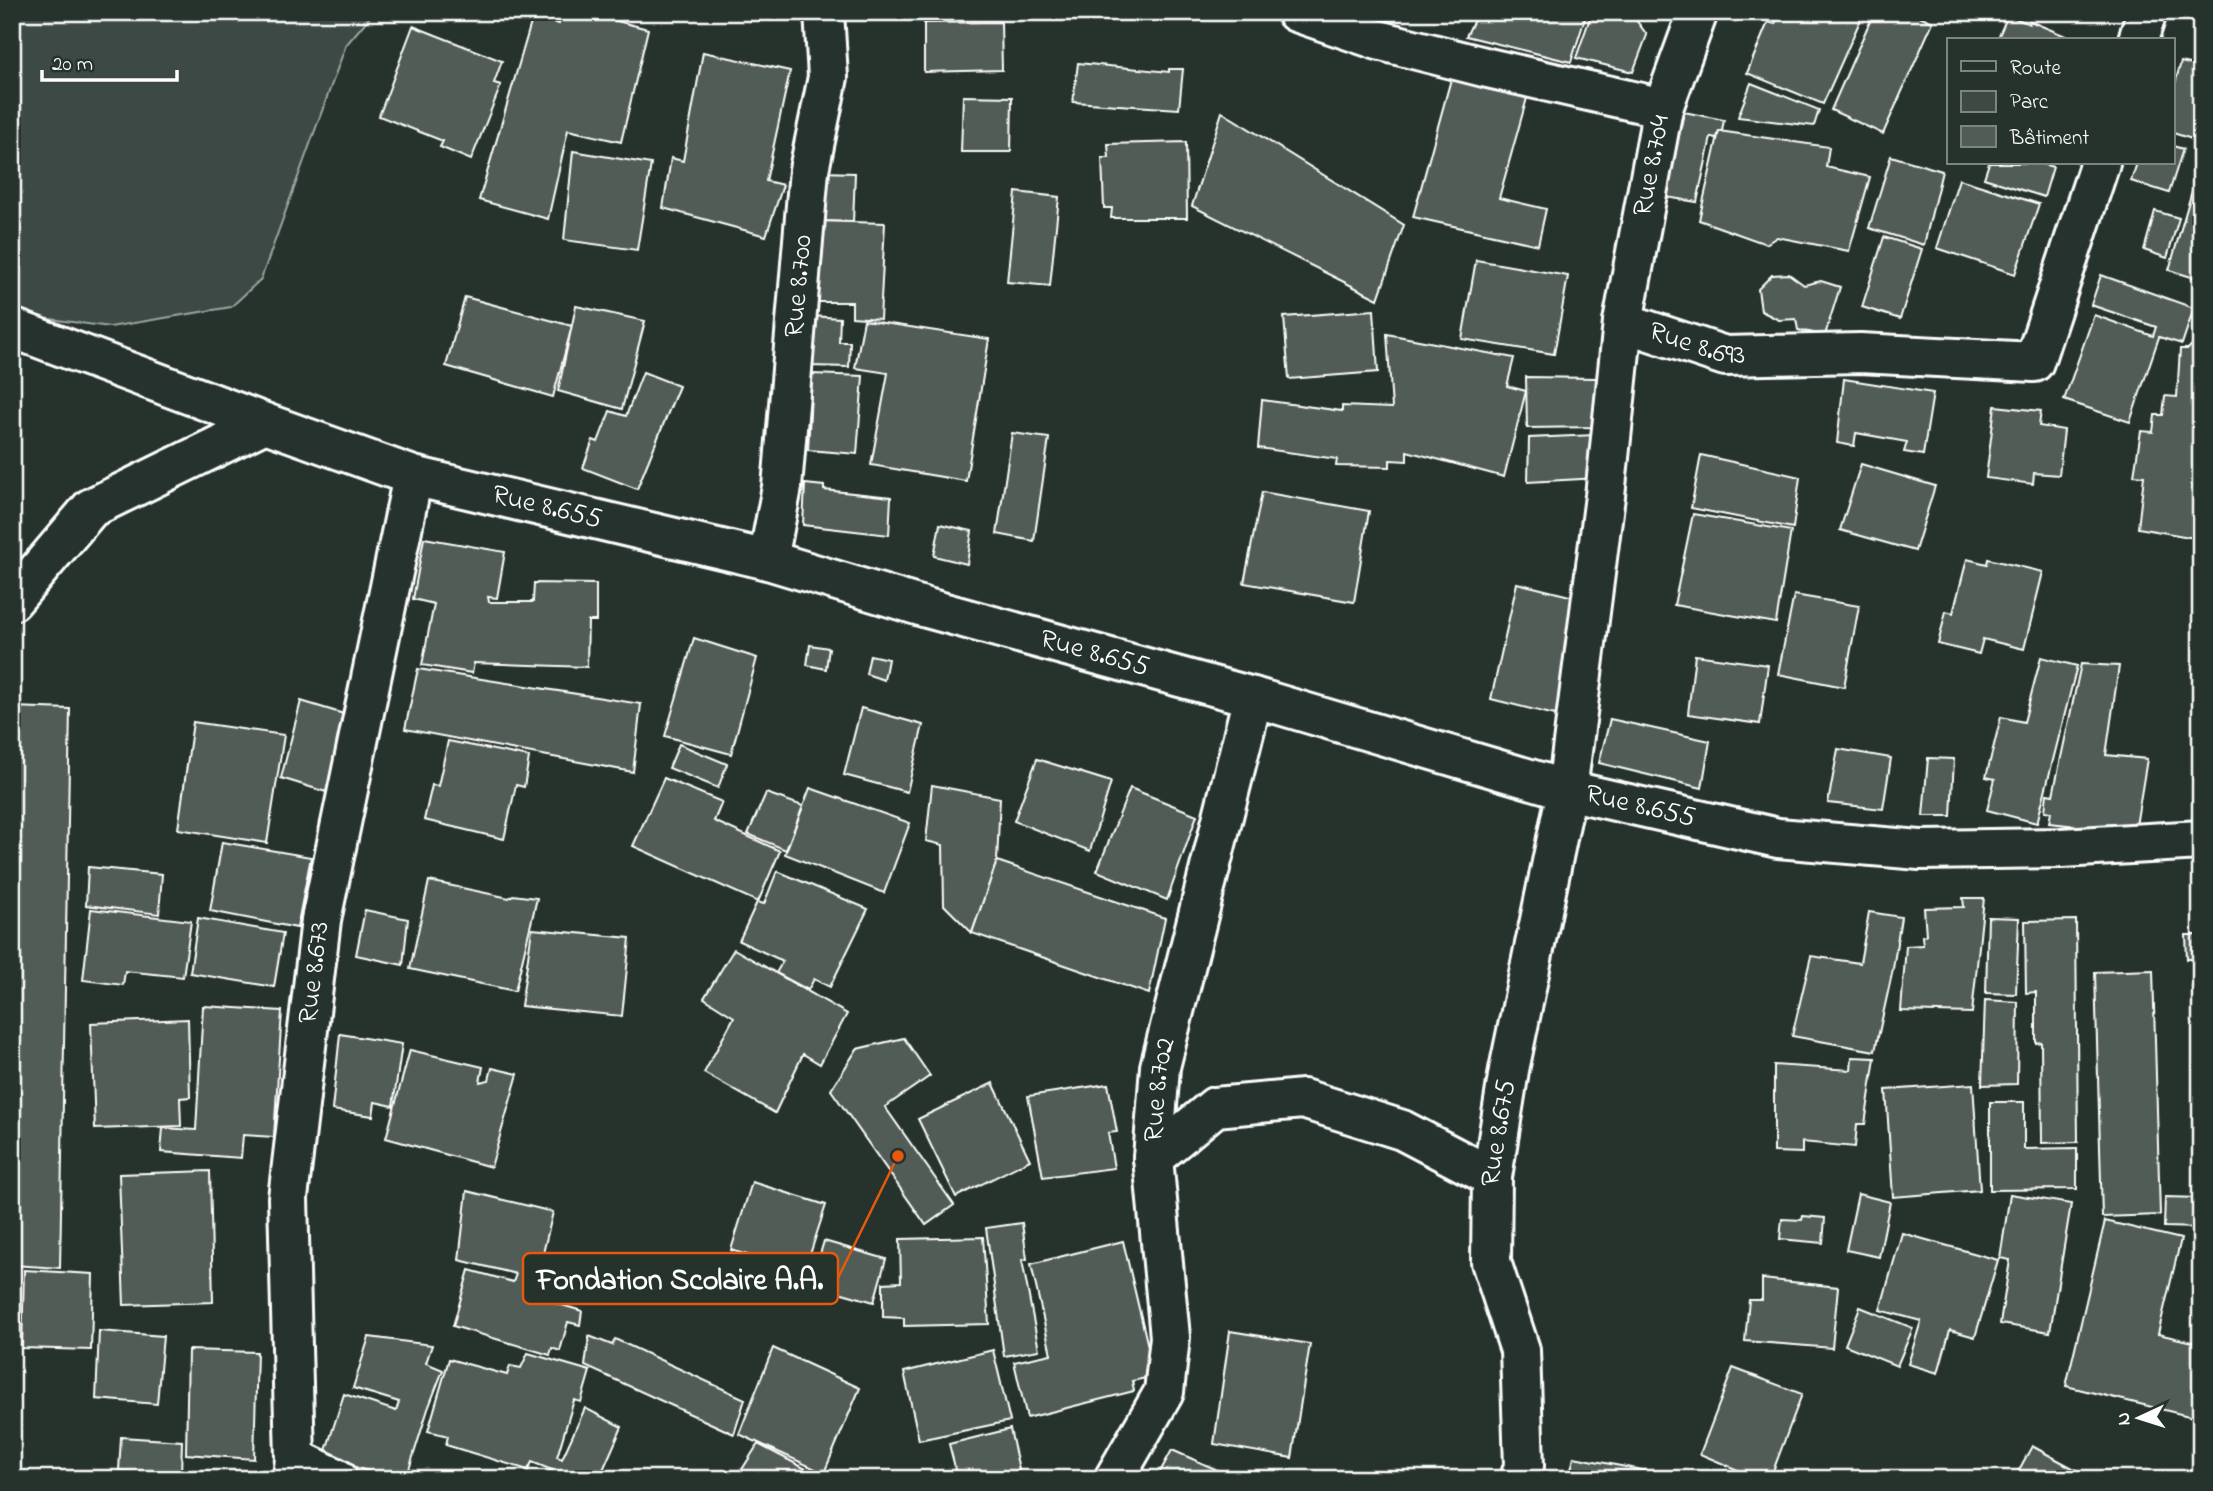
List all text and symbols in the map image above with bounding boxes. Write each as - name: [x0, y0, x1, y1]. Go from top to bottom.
- scale bar: [42, 38, 177, 82]
- legend: [1947, 38, 2174, 164]
- text: 20 m: [52, 50, 93, 80]
- text: Route: [2010, 54, 2062, 84]
- text: Parc: [2010, 88, 2049, 118]
- street label: Rue 8.704: [1623, 111, 1682, 220]
- text: Bâtiment: [2009, 124, 2089, 154]
- street label: Rue 8.700: [774, 233, 824, 339]
- street label: Rue 8.693: [1643, 311, 1746, 376]
- street label: Rue 8.655: [488, 475, 606, 540]
- street label: Rue 8.655: [1035, 619, 1154, 688]
- street label: Rue 8.655: [1581, 774, 1699, 839]
- street label: Rue 8.673: [288, 919, 341, 1026]
- street label: Rue 8.702: [1134, 1033, 1187, 1143]
- street label: Rue 8.675: [1471, 1077, 1528, 1186]
- callout: Fondation Scolaire A.A.: [523, 1253, 838, 1304]
- text: Fondation Scolaire A.A.: [535, 1260, 823, 1304]
- north arrow: [2104, 1382, 2174, 1452]
- text: N: [2111, 1411, 2138, 1426]

